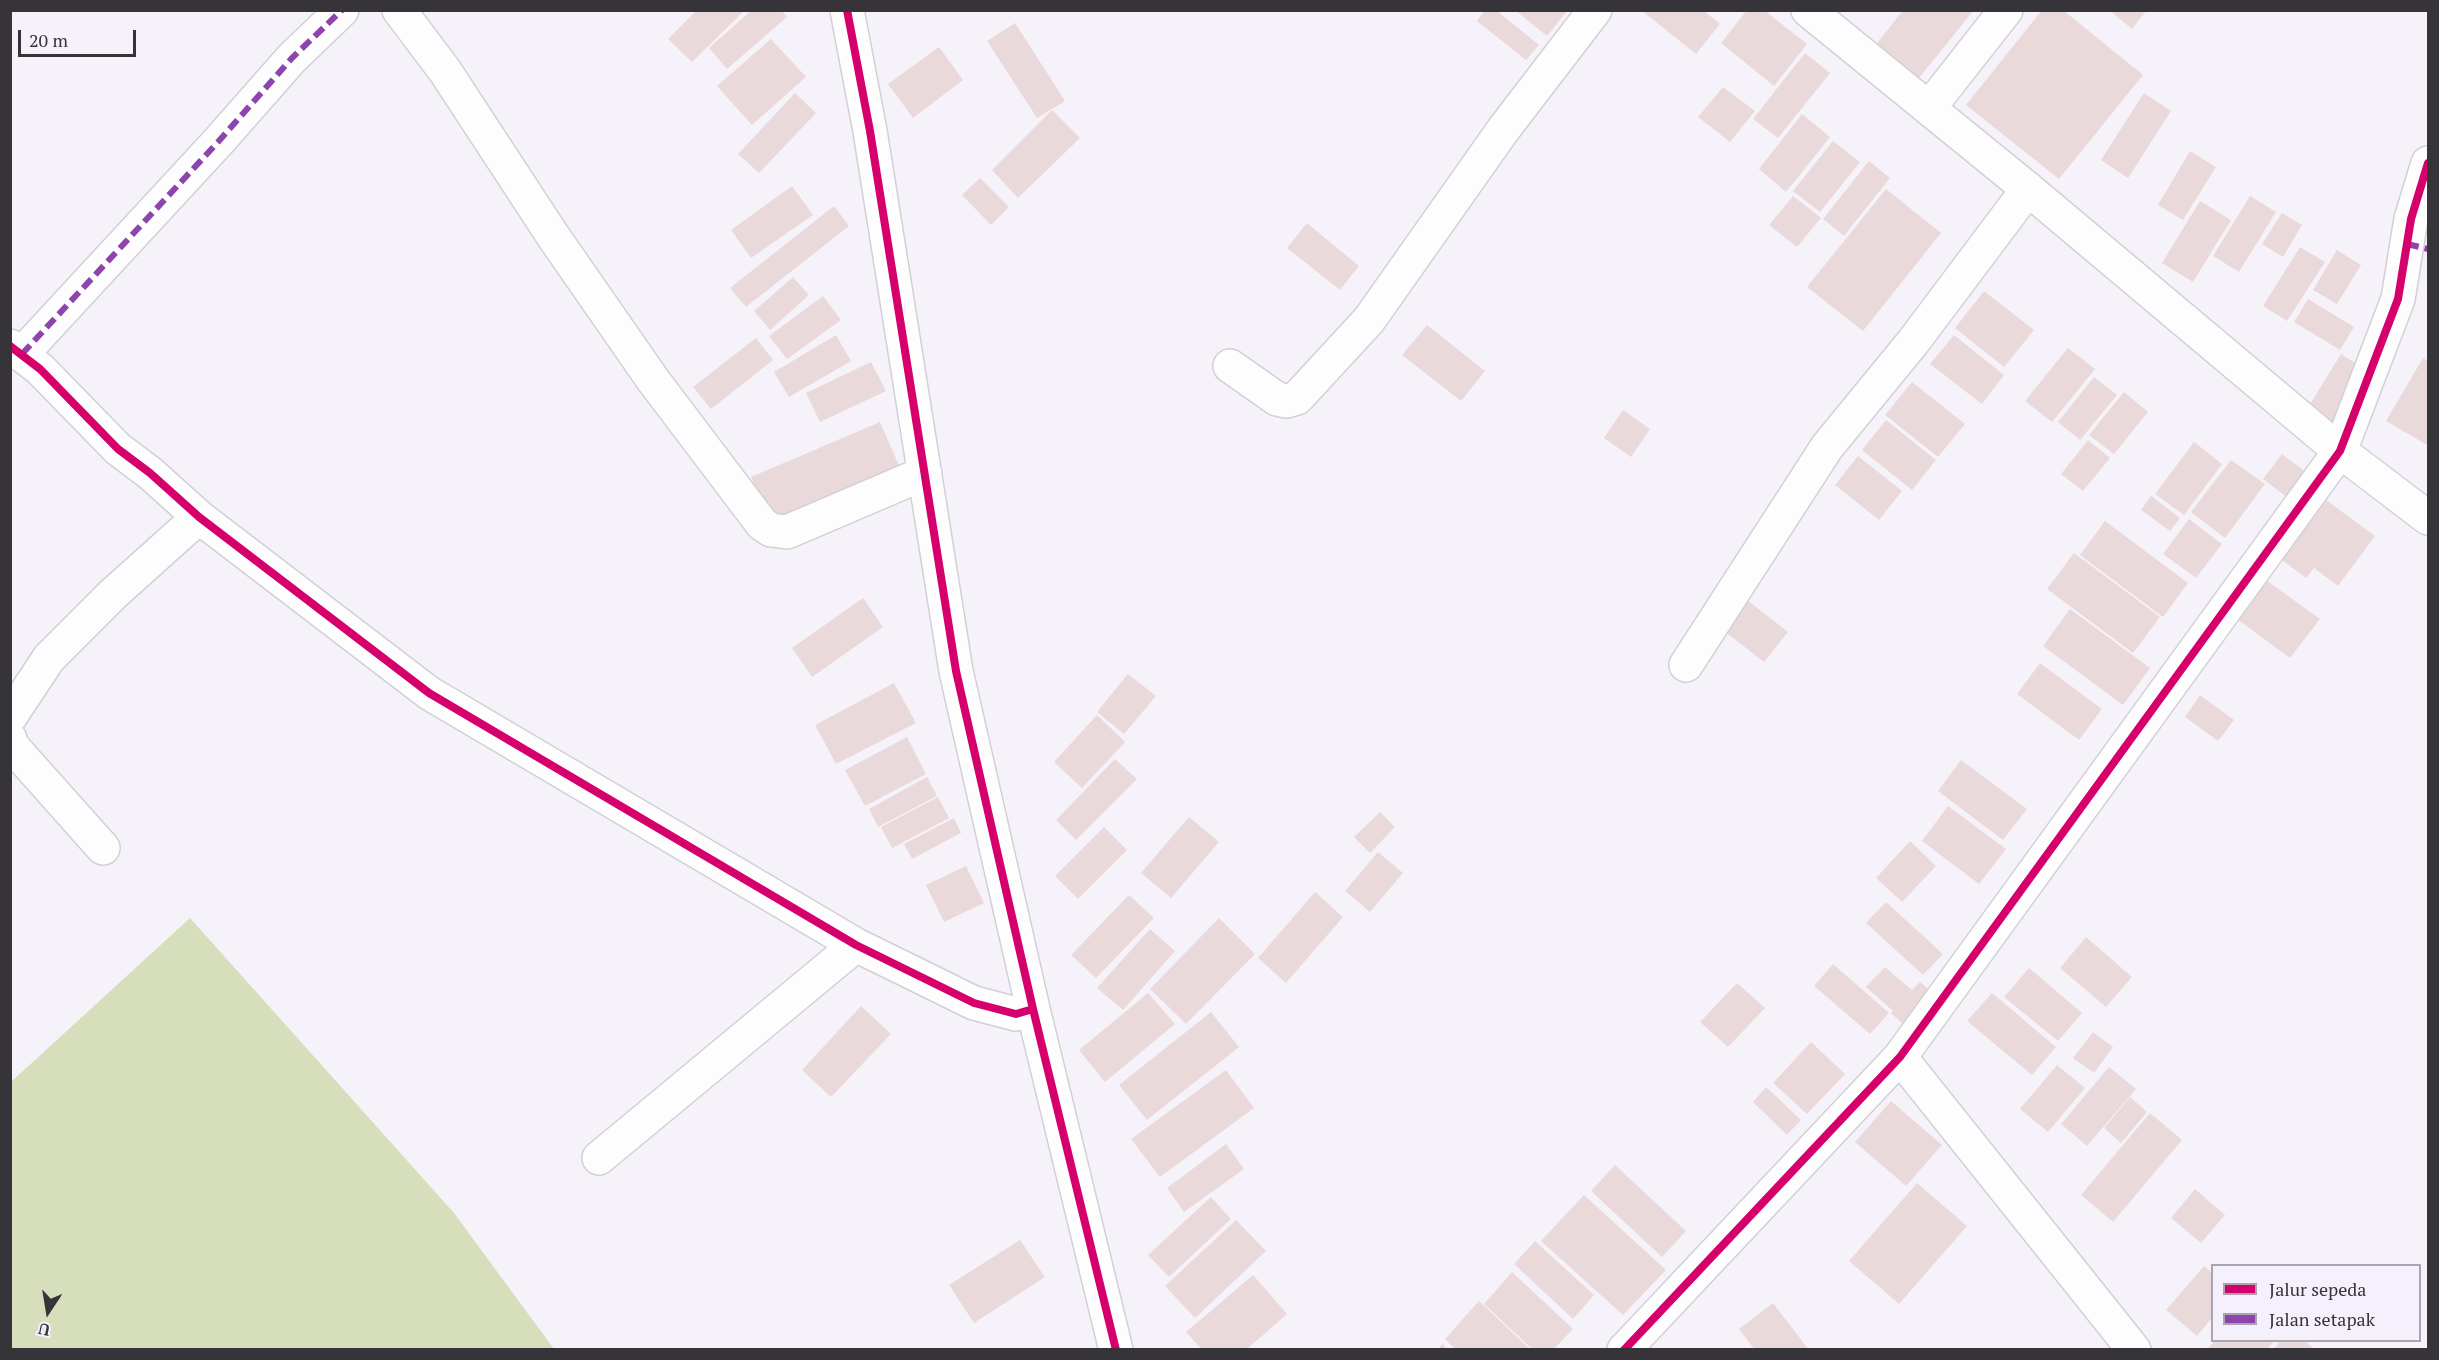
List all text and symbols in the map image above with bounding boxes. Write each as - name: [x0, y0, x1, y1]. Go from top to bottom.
- scale bar: [21, 18, 140, 56]
- text: 20 m: [29, 28, 68, 52]
- legend: [2211, 1264, 2421, 1342]
- text: Jalur sepeda: [2269, 1277, 2366, 1301]
- north arrow: [18, 1282, 78, 1342]
- text: Jalan setapak: [2269, 1307, 2375, 1331]
- text: U: [36, 1318, 52, 1342]

